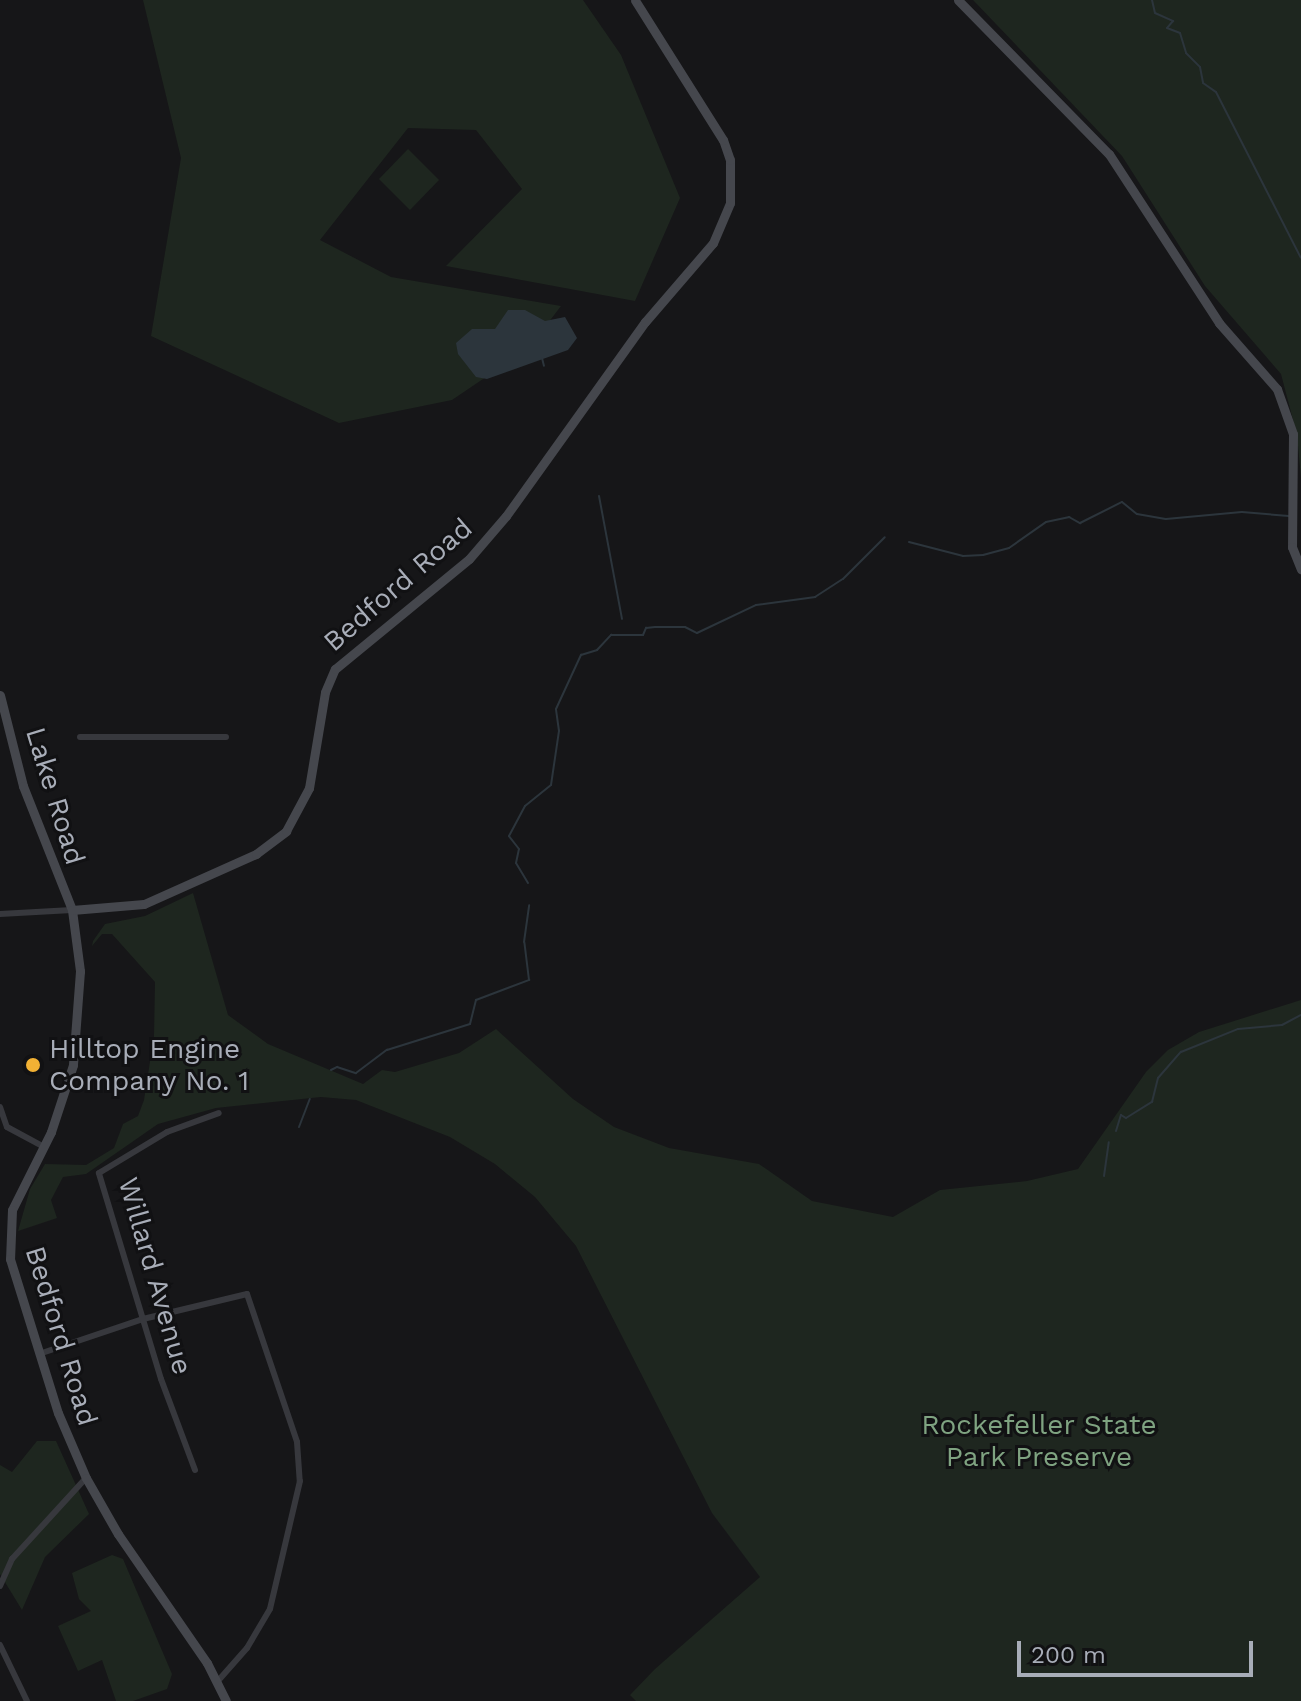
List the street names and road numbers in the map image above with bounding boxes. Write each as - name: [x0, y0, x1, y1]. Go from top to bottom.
- street label: Bedford Road: [317, 511, 479, 659]
- street label: Lake Road: [18, 723, 92, 869]
- street label: Willard Avenue: [111, 1173, 199, 1379]
- street label: Bedford Road: [18, 1242, 104, 1430]

